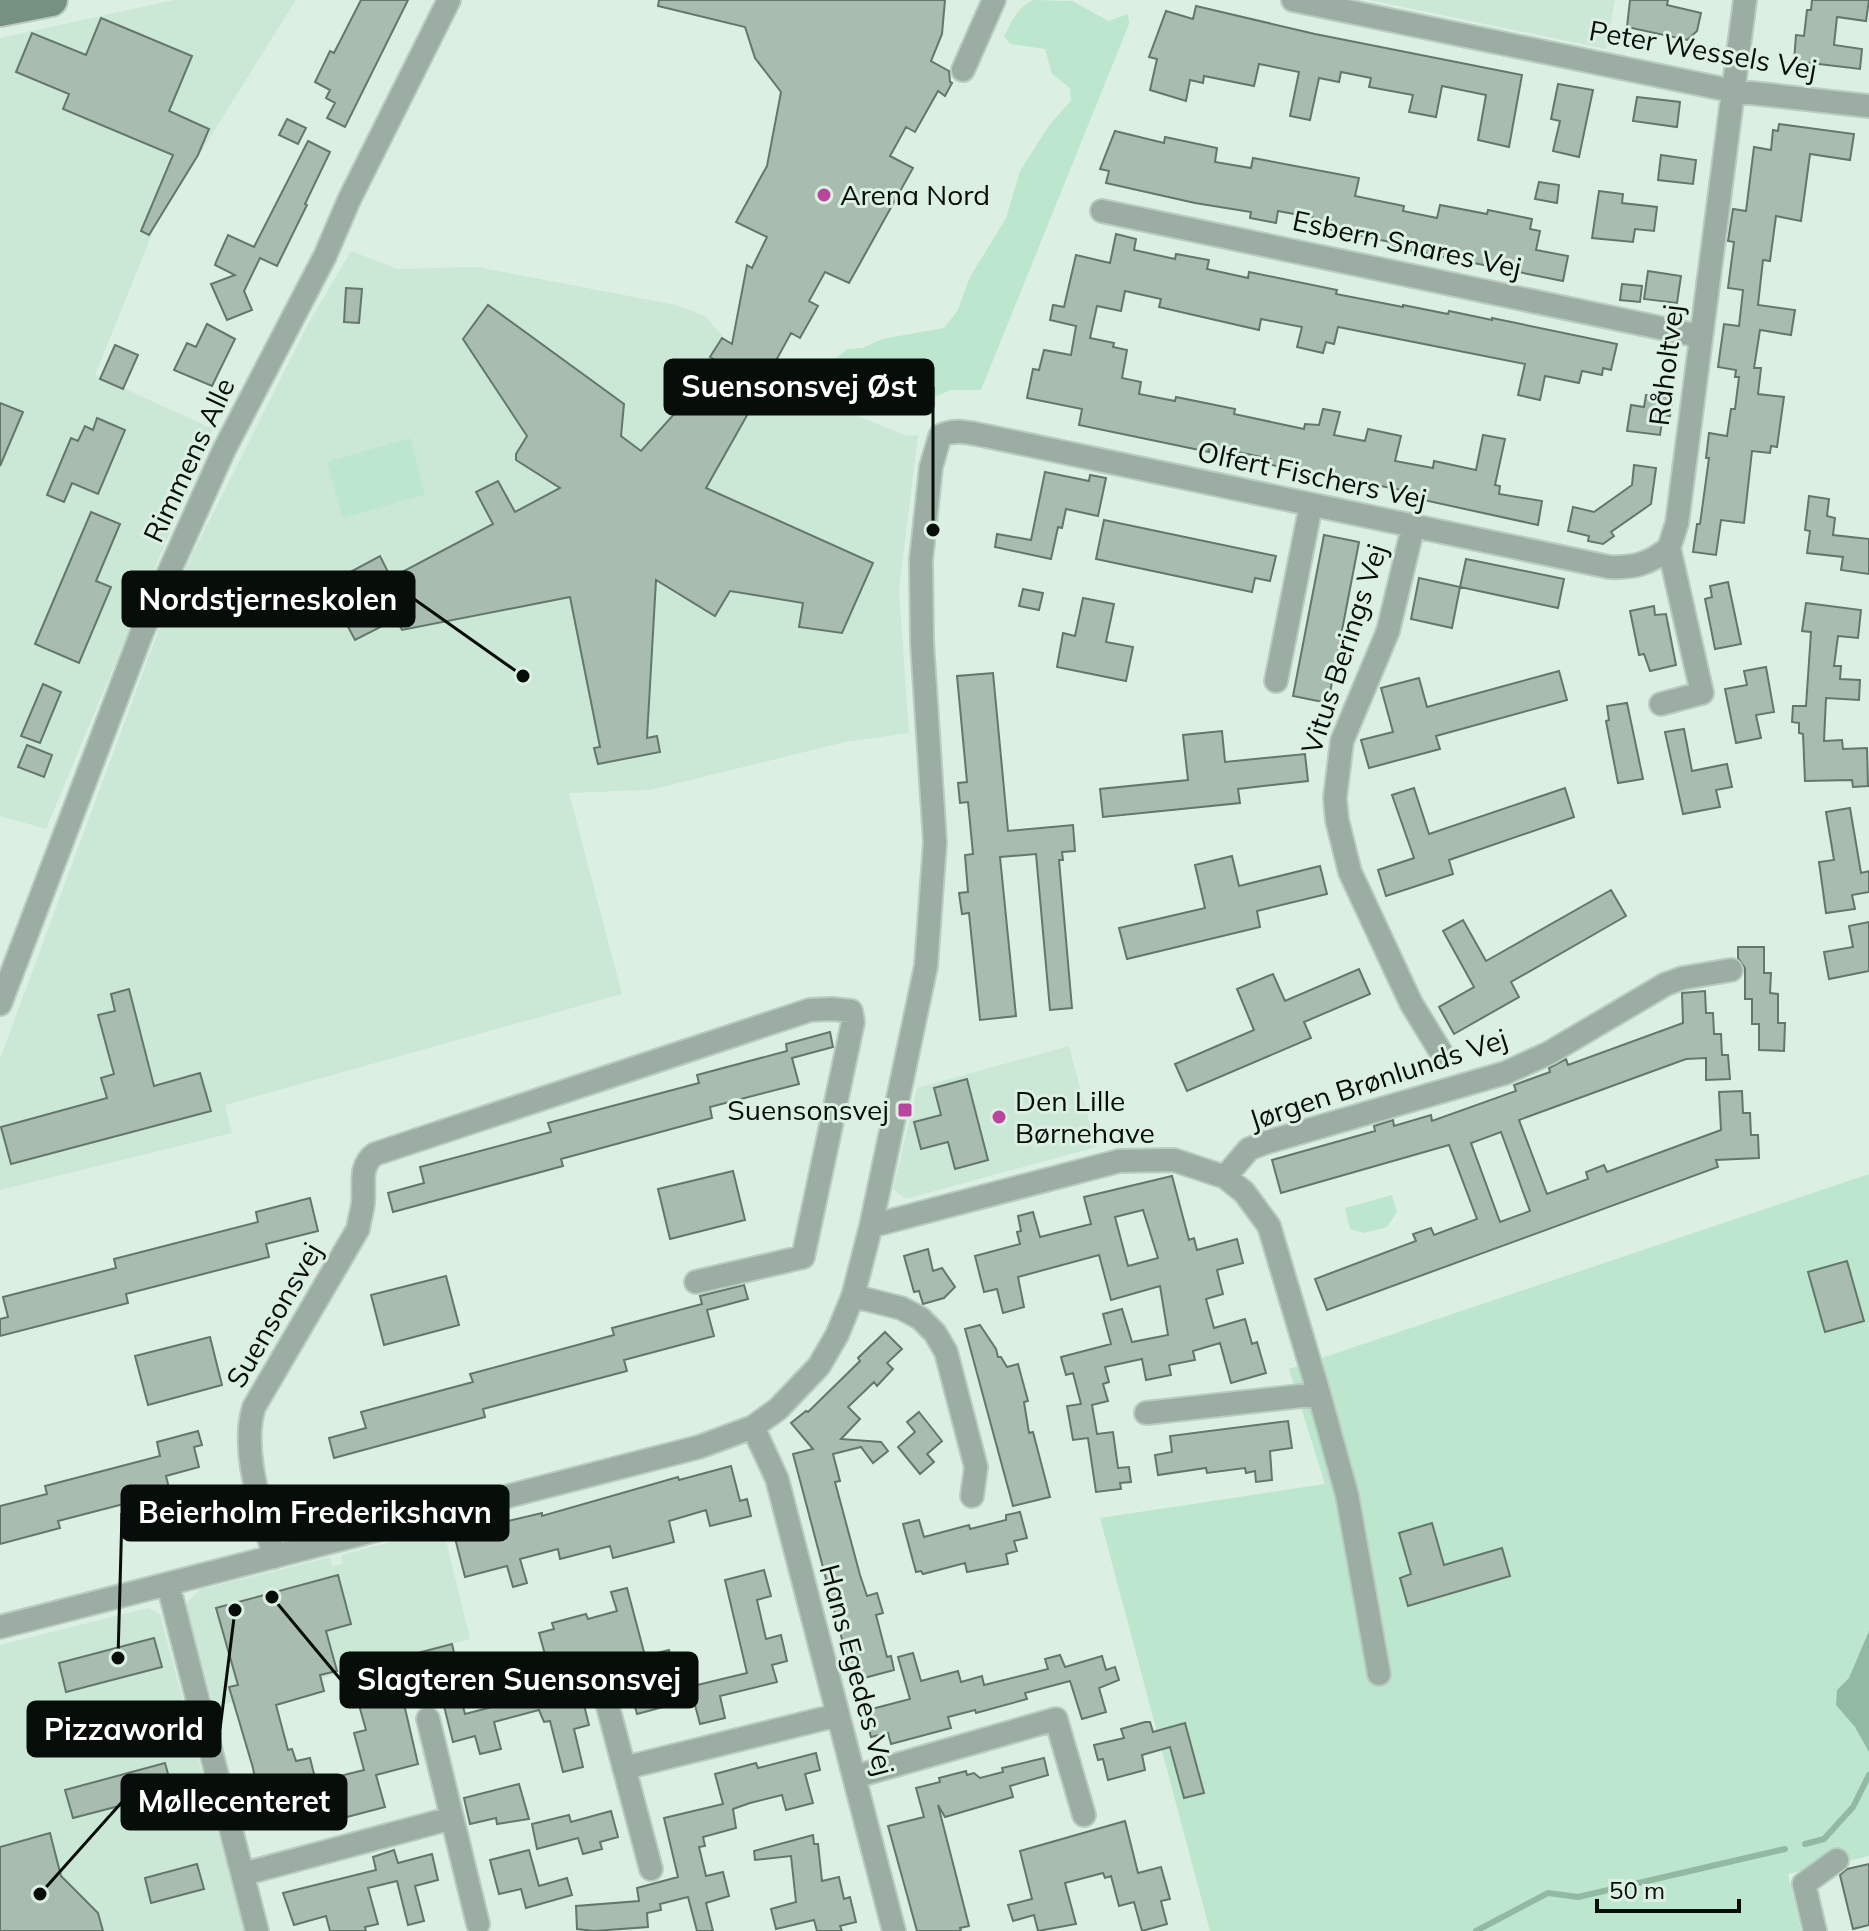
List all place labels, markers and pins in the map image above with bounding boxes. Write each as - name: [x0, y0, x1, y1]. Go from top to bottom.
- place label: Arena Nord: [840, 177, 990, 212]
- marker: Arena Nord: [815, 186, 833, 204]
- callout: Suensonsvej Øst: [665, 360, 933, 414]
- callout: Nordstjerneskolen: [123, 572, 414, 626]
- place label: Den Lille Børnehave: [1015, 1083, 1155, 1150]
- place label: Suensonsvej: [727, 1092, 889, 1127]
- marker: Suensonsvej: [896, 1101, 914, 1119]
- marker: Den Lille Børnehave: [990, 1108, 1008, 1126]
- callout: Beierholm Frederikshavn: [122, 1486, 508, 1540]
- callout: Slagteren Suensonsvej: [341, 1653, 697, 1707]
- callout: Pizzaworld: [28, 1702, 220, 1756]
- callout: Møllecenteret: [122, 1775, 346, 1829]

